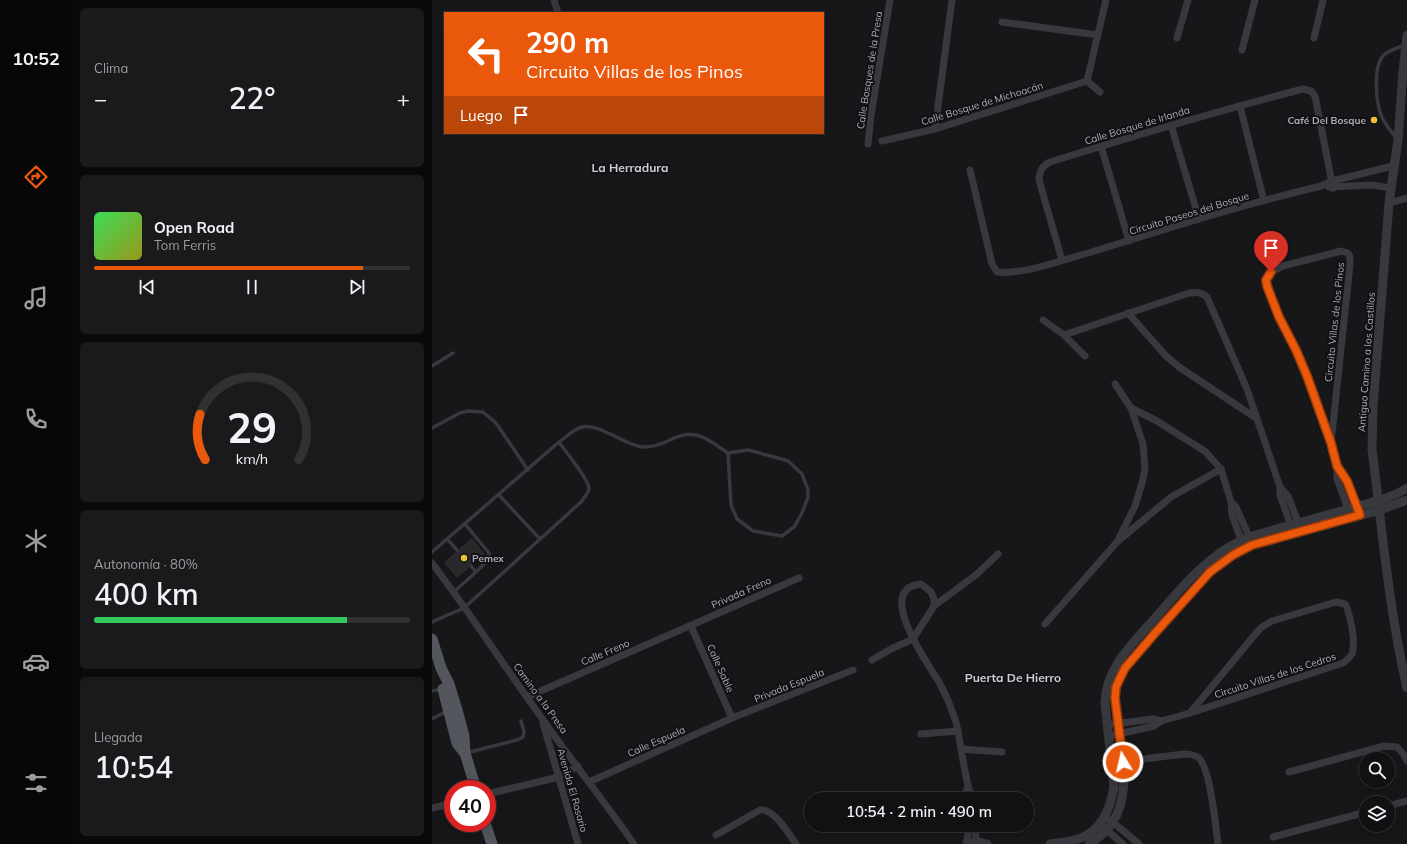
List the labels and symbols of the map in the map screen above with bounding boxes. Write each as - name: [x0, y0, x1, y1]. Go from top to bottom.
- street label: Calle Bosques de la Presa: [854, 10, 885, 130]
- street label: Calle Bosque de Michoacán: [919, 79, 1045, 128]
- street label: Calle Bosque de Irlanda: [1083, 103, 1191, 148]
- place label: Café Del Bosque: [1287, 114, 1367, 127]
- marker: Café Del Bosque: [1369, 115, 1379, 125]
- district label: La Herradura: [592, 160, 668, 175]
- street label: Circuito Paseos del Bosque: [1128, 189, 1251, 238]
- pin: [1254, 231, 1288, 272]
- street label: Circuito Villas de los Pinos: [1322, 261, 1347, 383]
- street label: Antiguo Camino a los Castillos: [1355, 292, 1378, 433]
- place label: Pemex: [472, 552, 504, 565]
- marker: Pemex: [459, 553, 469, 563]
- street label: Privada Freno: [709, 573, 773, 611]
- street label: Calle Freno: [579, 636, 632, 669]
- street label: Calle Sable: [704, 642, 737, 694]
- street label: Circuito Villas de los Cedros: [1213, 650, 1338, 701]
- street label: Camino a la Presa: [511, 660, 571, 736]
- street label: Privada Espuela: [752, 665, 826, 705]
- district label: Puerta De Hierro: [965, 670, 1061, 685]
- street label: Calle Espuela: [625, 723, 687, 760]
- position arrow: [1102, 741, 1144, 783]
- street label: Avenida El Rosario: [554, 747, 591, 834]
- speed limit sign: 40: [444, 780, 496, 832]

